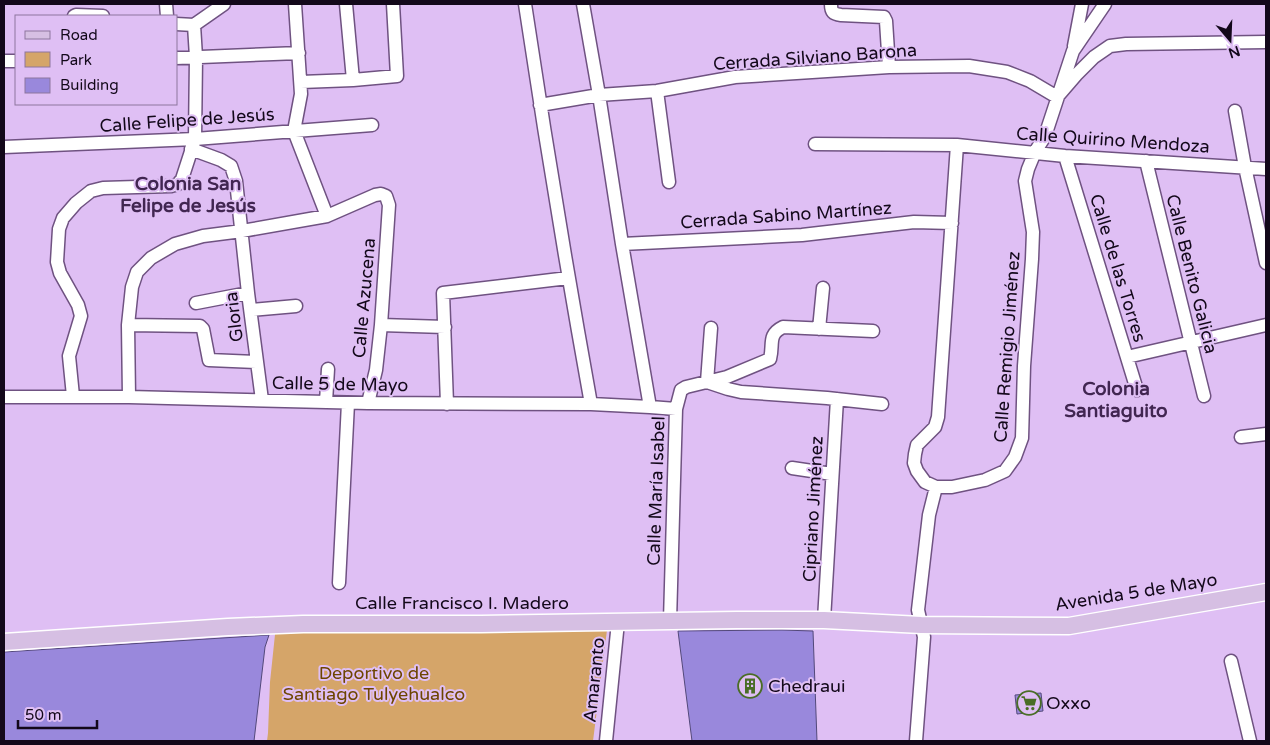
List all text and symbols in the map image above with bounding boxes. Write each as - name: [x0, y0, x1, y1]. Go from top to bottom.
- legend: [15, 15, 178, 105]
- north arrow: [1205, 15, 1255, 65]
- text: Road: [60, 26, 98, 44]
- street label: Cerrada Silviano Barona: [712, 39, 918, 75]
- text: N: [1226, 42, 1242, 62]
- text: Park: [60, 51, 92, 69]
- text: Building: [60, 76, 119, 94]
- street label: Calle Felipe de Jesús: [99, 103, 275, 137]
- street label: Calle Quirino Mendoza: [1015, 122, 1211, 158]
- district label: Colonia San Felipe de Jesús: [120, 173, 256, 218]
- street label: Calle de las Torres: [1085, 191, 1151, 345]
- street label: Calle Benito Galicia: [1162, 192, 1222, 356]
- street label: Cerrada Sabino Martínez: [680, 197, 893, 233]
- street label: Calle Azucena: [348, 237, 380, 359]
- street label: Calle Remigio Jiménez: [989, 251, 1025, 443]
- street label: Gloria: [220, 291, 248, 343]
- street label: Calle 5 de Mayo: [272, 372, 408, 396]
- district label: Colonia Santiaguito: [1064, 378, 1168, 423]
- street label: Calle María Isabel: [642, 416, 670, 566]
- street label: Cipriano Jiménez: [798, 435, 828, 583]
- street label: Avenida 5 de Mayo: [1053, 568, 1219, 616]
- street label: Calle Francisco I. Madero: [355, 592, 569, 614]
- street label: Amaranto: [579, 636, 609, 724]
- park label: Deportivo de Santiago Tulyehualco: [283, 662, 465, 705]
- building icon: Chedraui: [737, 673, 763, 699]
- place label: Chedraui: [768, 675, 845, 697]
- supermarket icon: Oxxo: [1016, 690, 1042, 716]
- place label: Oxxo: [1046, 692, 1091, 714]
- scale bar: [18, 698, 96, 730]
- text: 50 m: [25, 706, 62, 724]

